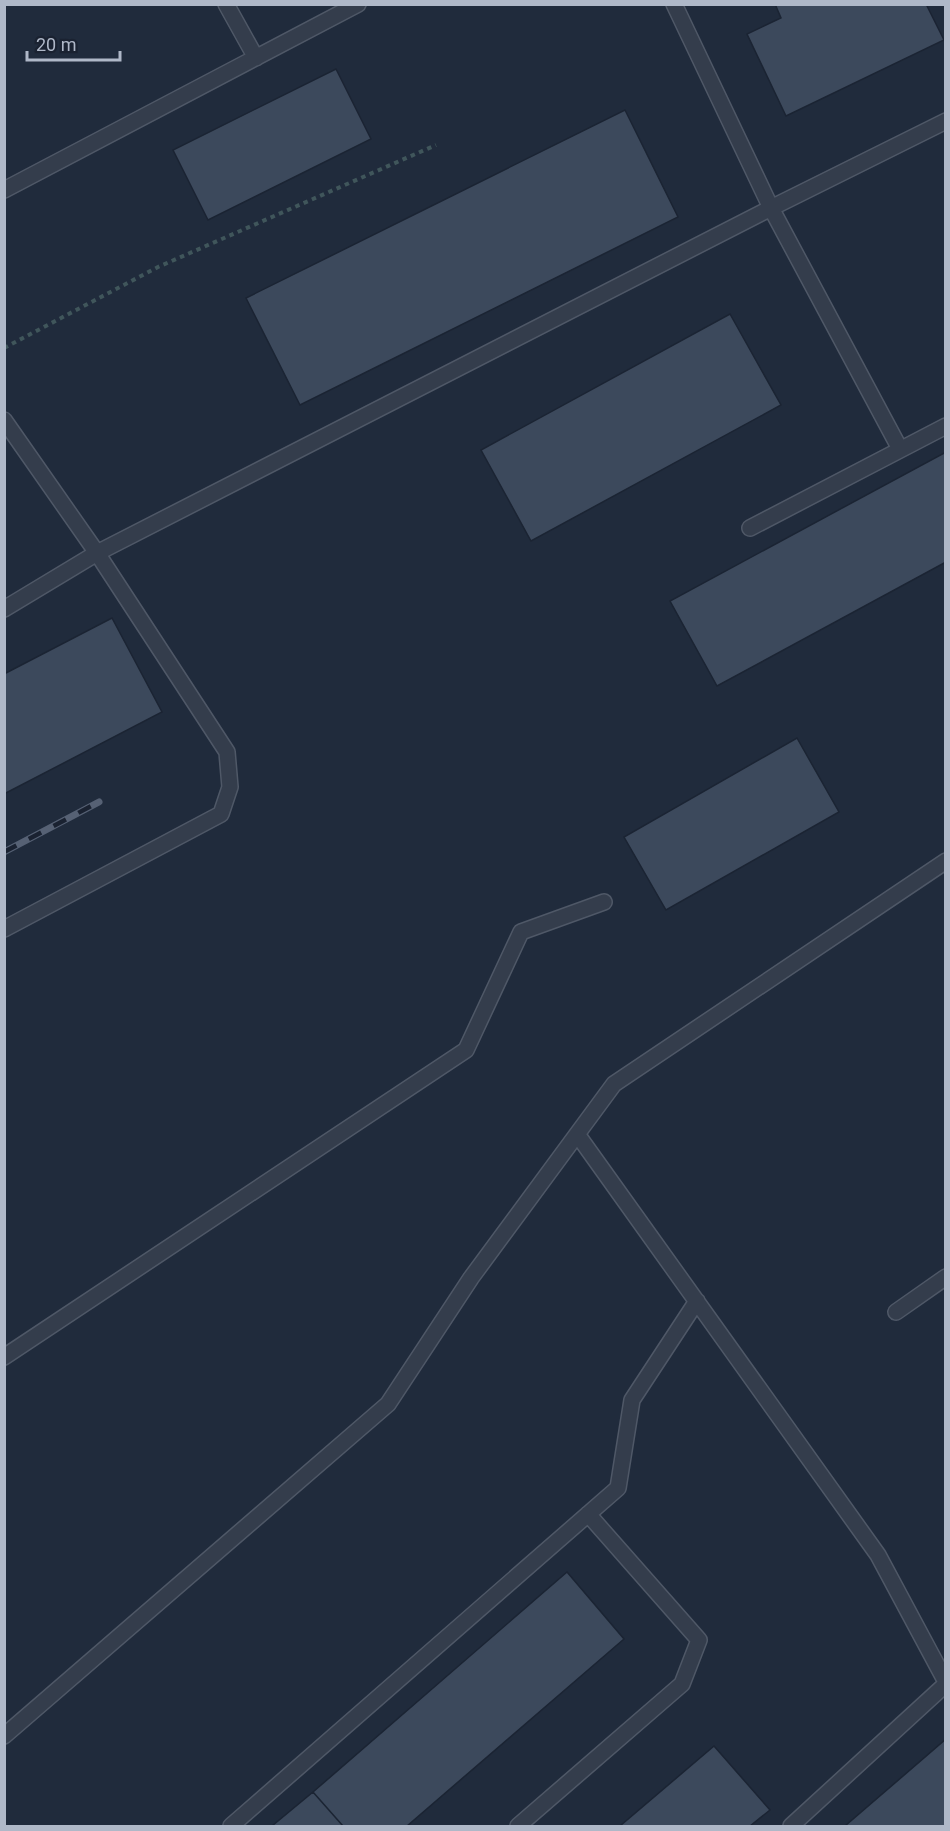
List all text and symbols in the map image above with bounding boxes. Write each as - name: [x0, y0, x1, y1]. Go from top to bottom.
- scale bar: [27, 24, 120, 62]
- text: 20 m: [36, 34, 76, 55]

